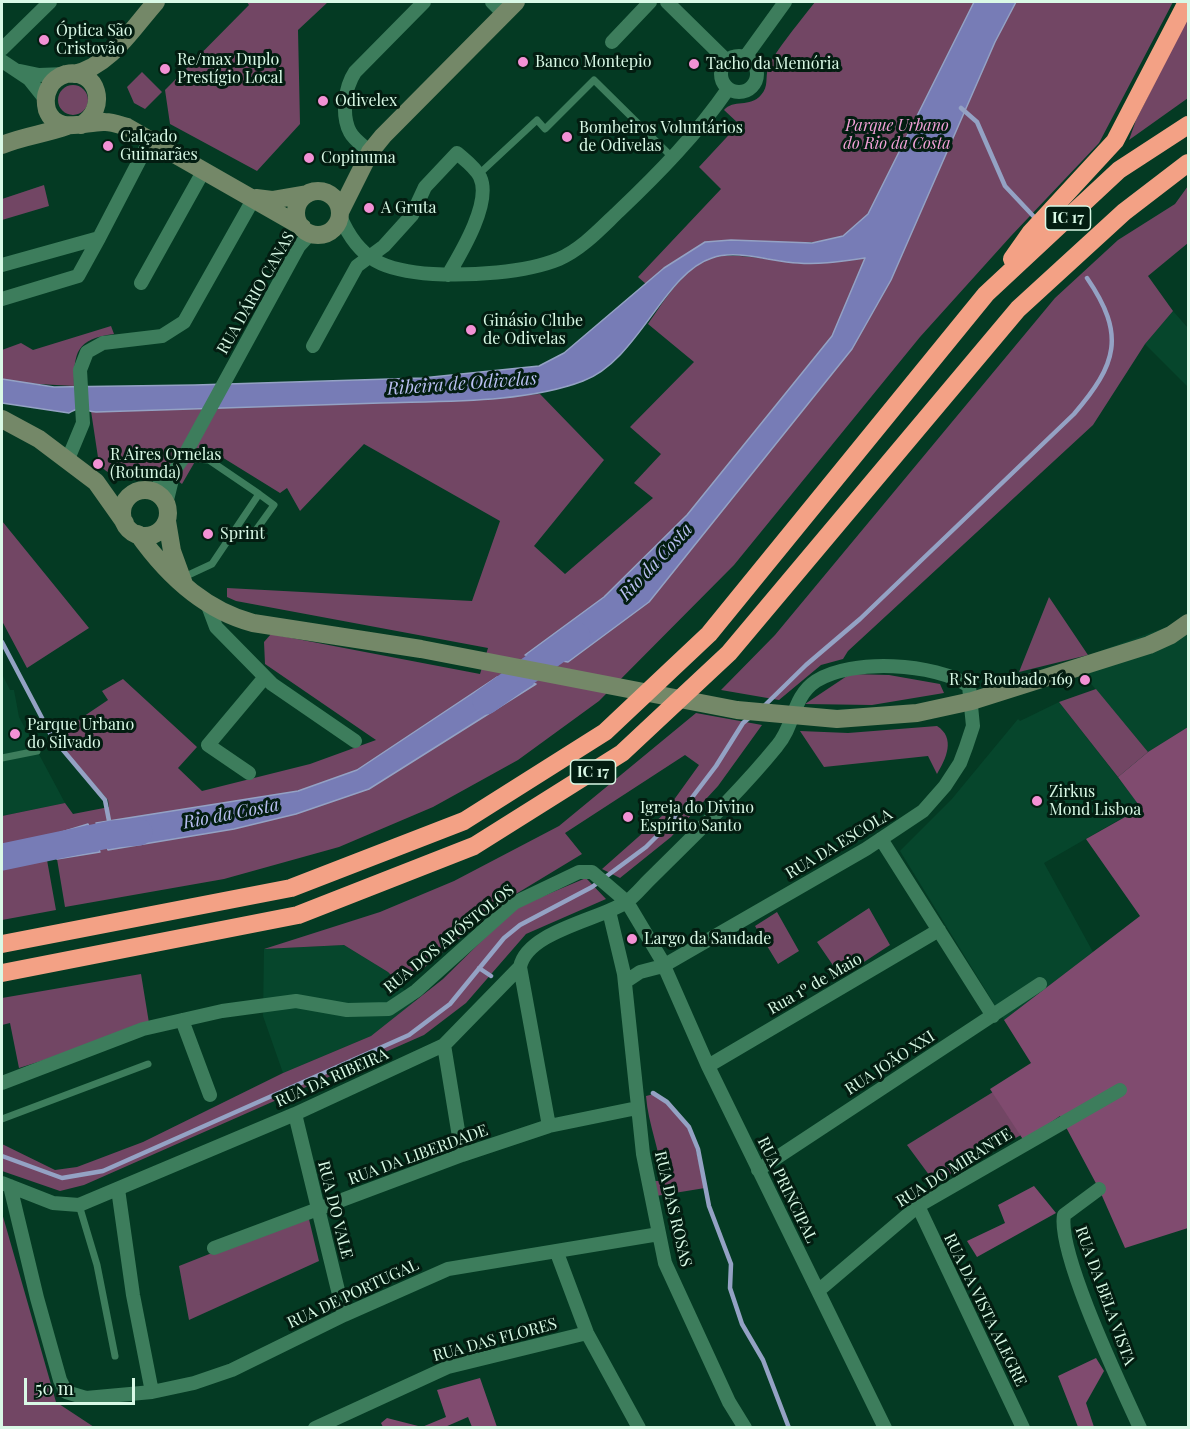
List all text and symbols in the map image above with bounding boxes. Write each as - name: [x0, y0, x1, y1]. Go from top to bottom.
- place label: Óptica São Cristovão: [56, 21, 133, 59]
- marker: Óptica São Cristovão: [37, 33, 51, 47]
- place label: Re/max Duplo Prestígio Local: [177, 50, 283, 88]
- place label: Banco Montepio: [535, 52, 651, 72]
- place label: Tacho da Memória: [706, 54, 839, 74]
- marker: Banco Montepio: [516, 55, 530, 69]
- marker: Tacho da Memória: [687, 57, 701, 71]
- marker: Re/max Duplo Prestígio Local: [158, 62, 172, 76]
- place label: Odivelex: [335, 91, 397, 111]
- marker: Odivelex: [316, 94, 330, 108]
- park label: Parque Urbano do Rio da Costa: [843, 116, 951, 154]
- place label: Bombeiros Voluntários de Odivelas: [579, 118, 743, 156]
- place label: Calçado Guimarães: [120, 127, 198, 165]
- marker: Bombeiros Voluntários de Odivelas: [560, 130, 574, 144]
- marker: Calçado Guimarães: [101, 139, 115, 153]
- place label: Copinuma: [321, 148, 396, 168]
- marker: Copinuma: [302, 151, 316, 165]
- place label: A Gruta: [381, 198, 436, 218]
- marker: A Gruta: [362, 201, 376, 215]
- road number: IC 17: [1046, 206, 1090, 230]
- street label: RUA DÁRIO CANAS: [213, 228, 299, 358]
- place label: Ginásio Clube de Odivelas: [483, 311, 583, 349]
- marker: Ginásio Clube de Odivelas: [464, 323, 478, 337]
- water label: Ribeira de Odivelas: [386, 368, 538, 400]
- place label: R Aires Ornelas (Rotunda): [110, 445, 221, 483]
- marker: R Aires Ornelas (Rotunda): [91, 457, 105, 471]
- water label: Rio da Costa: [615, 519, 697, 605]
- place label: Sprint: [220, 524, 265, 544]
- marker: Sprint: [201, 527, 215, 541]
- place label: R Sr Roubado 169: [949, 670, 1073, 690]
- marker: R Sr Roubado 169: [1078, 673, 1092, 687]
- place label: Parque Urbano do Silvado: [27, 715, 134, 753]
- marker: Parque Urbano do Silvado: [8, 727, 22, 741]
- road number: IC 17: [570, 760, 616, 784]
- place label: Zirkus Mond Lisboa: [1049, 782, 1141, 820]
- water label: Rio da Costa: [181, 794, 281, 834]
- marker: Zirkus Mond Lisboa: [1030, 794, 1044, 808]
- place label: Igreja do Divino Espírito Santo: [640, 798, 754, 836]
- street label: RUA DA ESCOLA: [782, 805, 896, 883]
- marker: Igreja do Divino Espírito Santo: [621, 810, 635, 824]
- street label: RUA DOS APÓSTOLOS: [380, 881, 518, 997]
- place label: Largo da Saudade: [644, 929, 771, 949]
- marker: Largo da Saudade: [625, 932, 639, 946]
- street label: Rua 1º de Maio: [765, 949, 865, 1019]
- street label: RUA JOÃO XXI: [842, 1027, 938, 1099]
- street label: RUA DA RIBEIRA: [273, 1045, 391, 1111]
- street label: RUA DA LIBERDADE: [346, 1121, 490, 1189]
- street label: RUA DO MIRANTE: [893, 1125, 1015, 1211]
- street label: RUA PRINCIPAL: [753, 1134, 821, 1246]
- street label: RUA DAS ROSAS: [650, 1149, 696, 1269]
- street label: RUA DO VALE: [314, 1159, 356, 1261]
- street label: RUA DA BELA VISTA: [1071, 1224, 1139, 1368]
- street label: RUA DA VISTA ALEGRE: [940, 1230, 1030, 1390]
- street label: RUA DE PORTUGAL: [284, 1255, 422, 1333]
- street label: RUA DAS FLORES: [431, 1314, 559, 1366]
- scale bar: [27, 1366, 138, 1404]
- text: 50 m: [35, 1376, 74, 1400]

